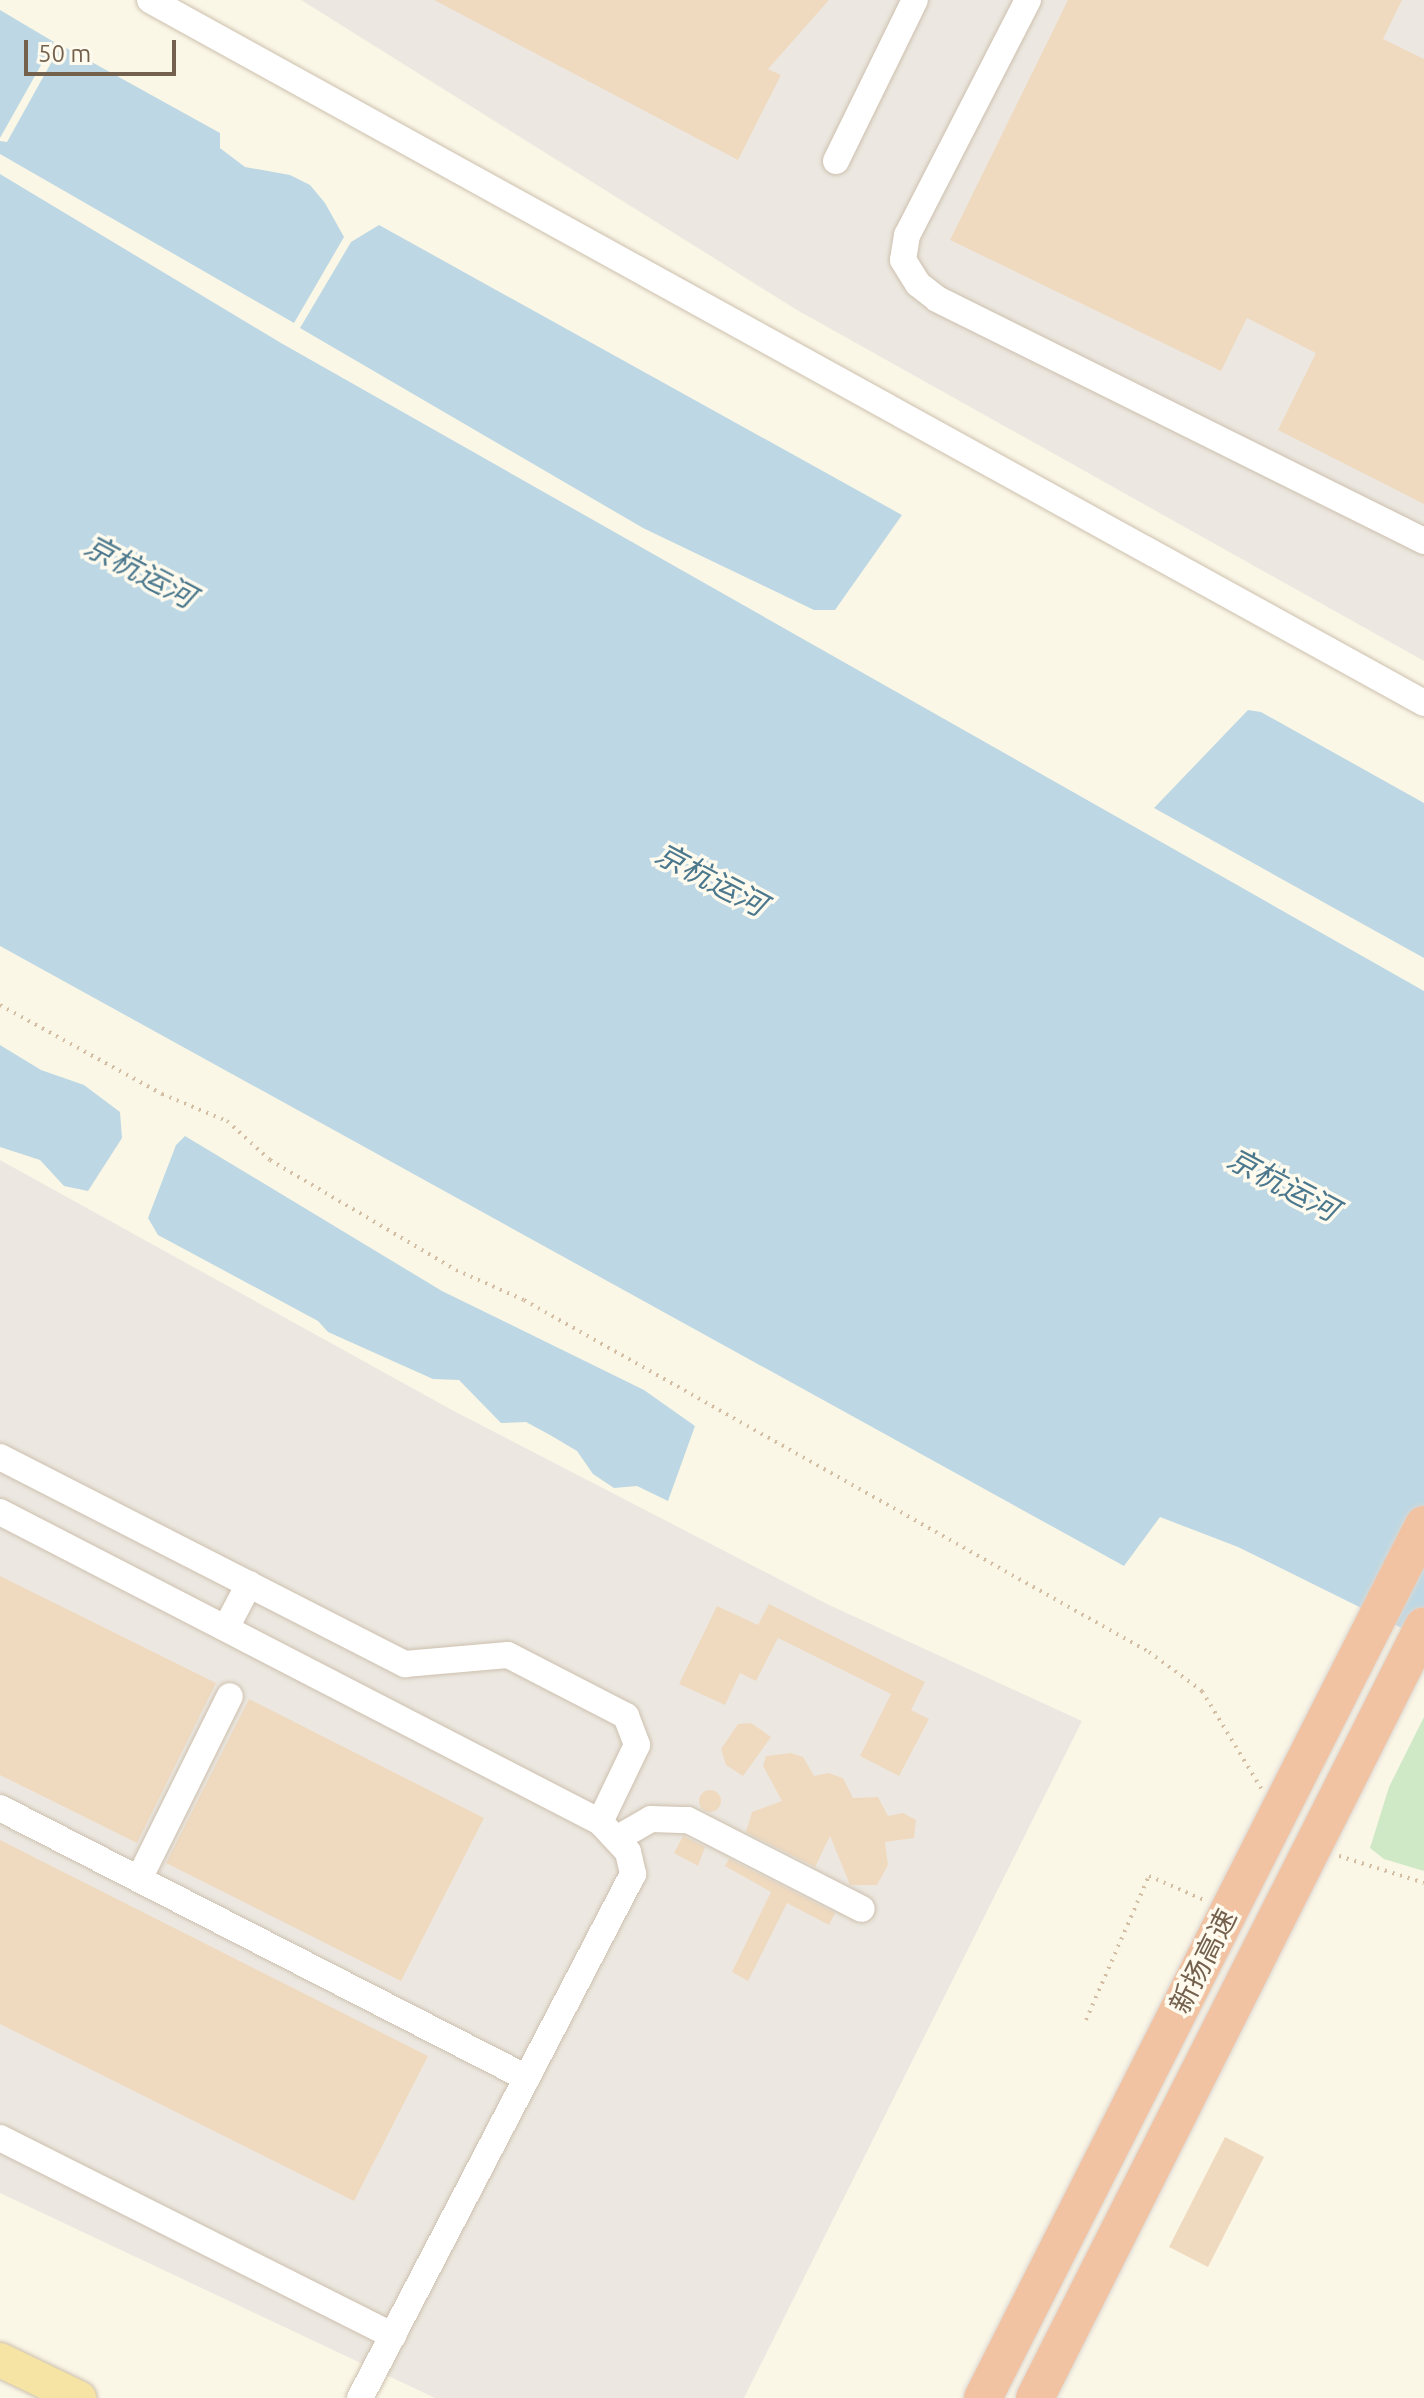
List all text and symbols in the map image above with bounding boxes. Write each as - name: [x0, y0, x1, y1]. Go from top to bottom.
- scale bar: [28, 24, 180, 74]
- text: 50 m: [38, 40, 91, 67]
- water label: 京杭运河: [79, 527, 201, 615]
- water label: 京杭运河: [650, 835, 772, 923]
- water label: 京杭运河: [1222, 1140, 1344, 1228]
- street label: 新扬高速: [1163, 1903, 1243, 2019]

